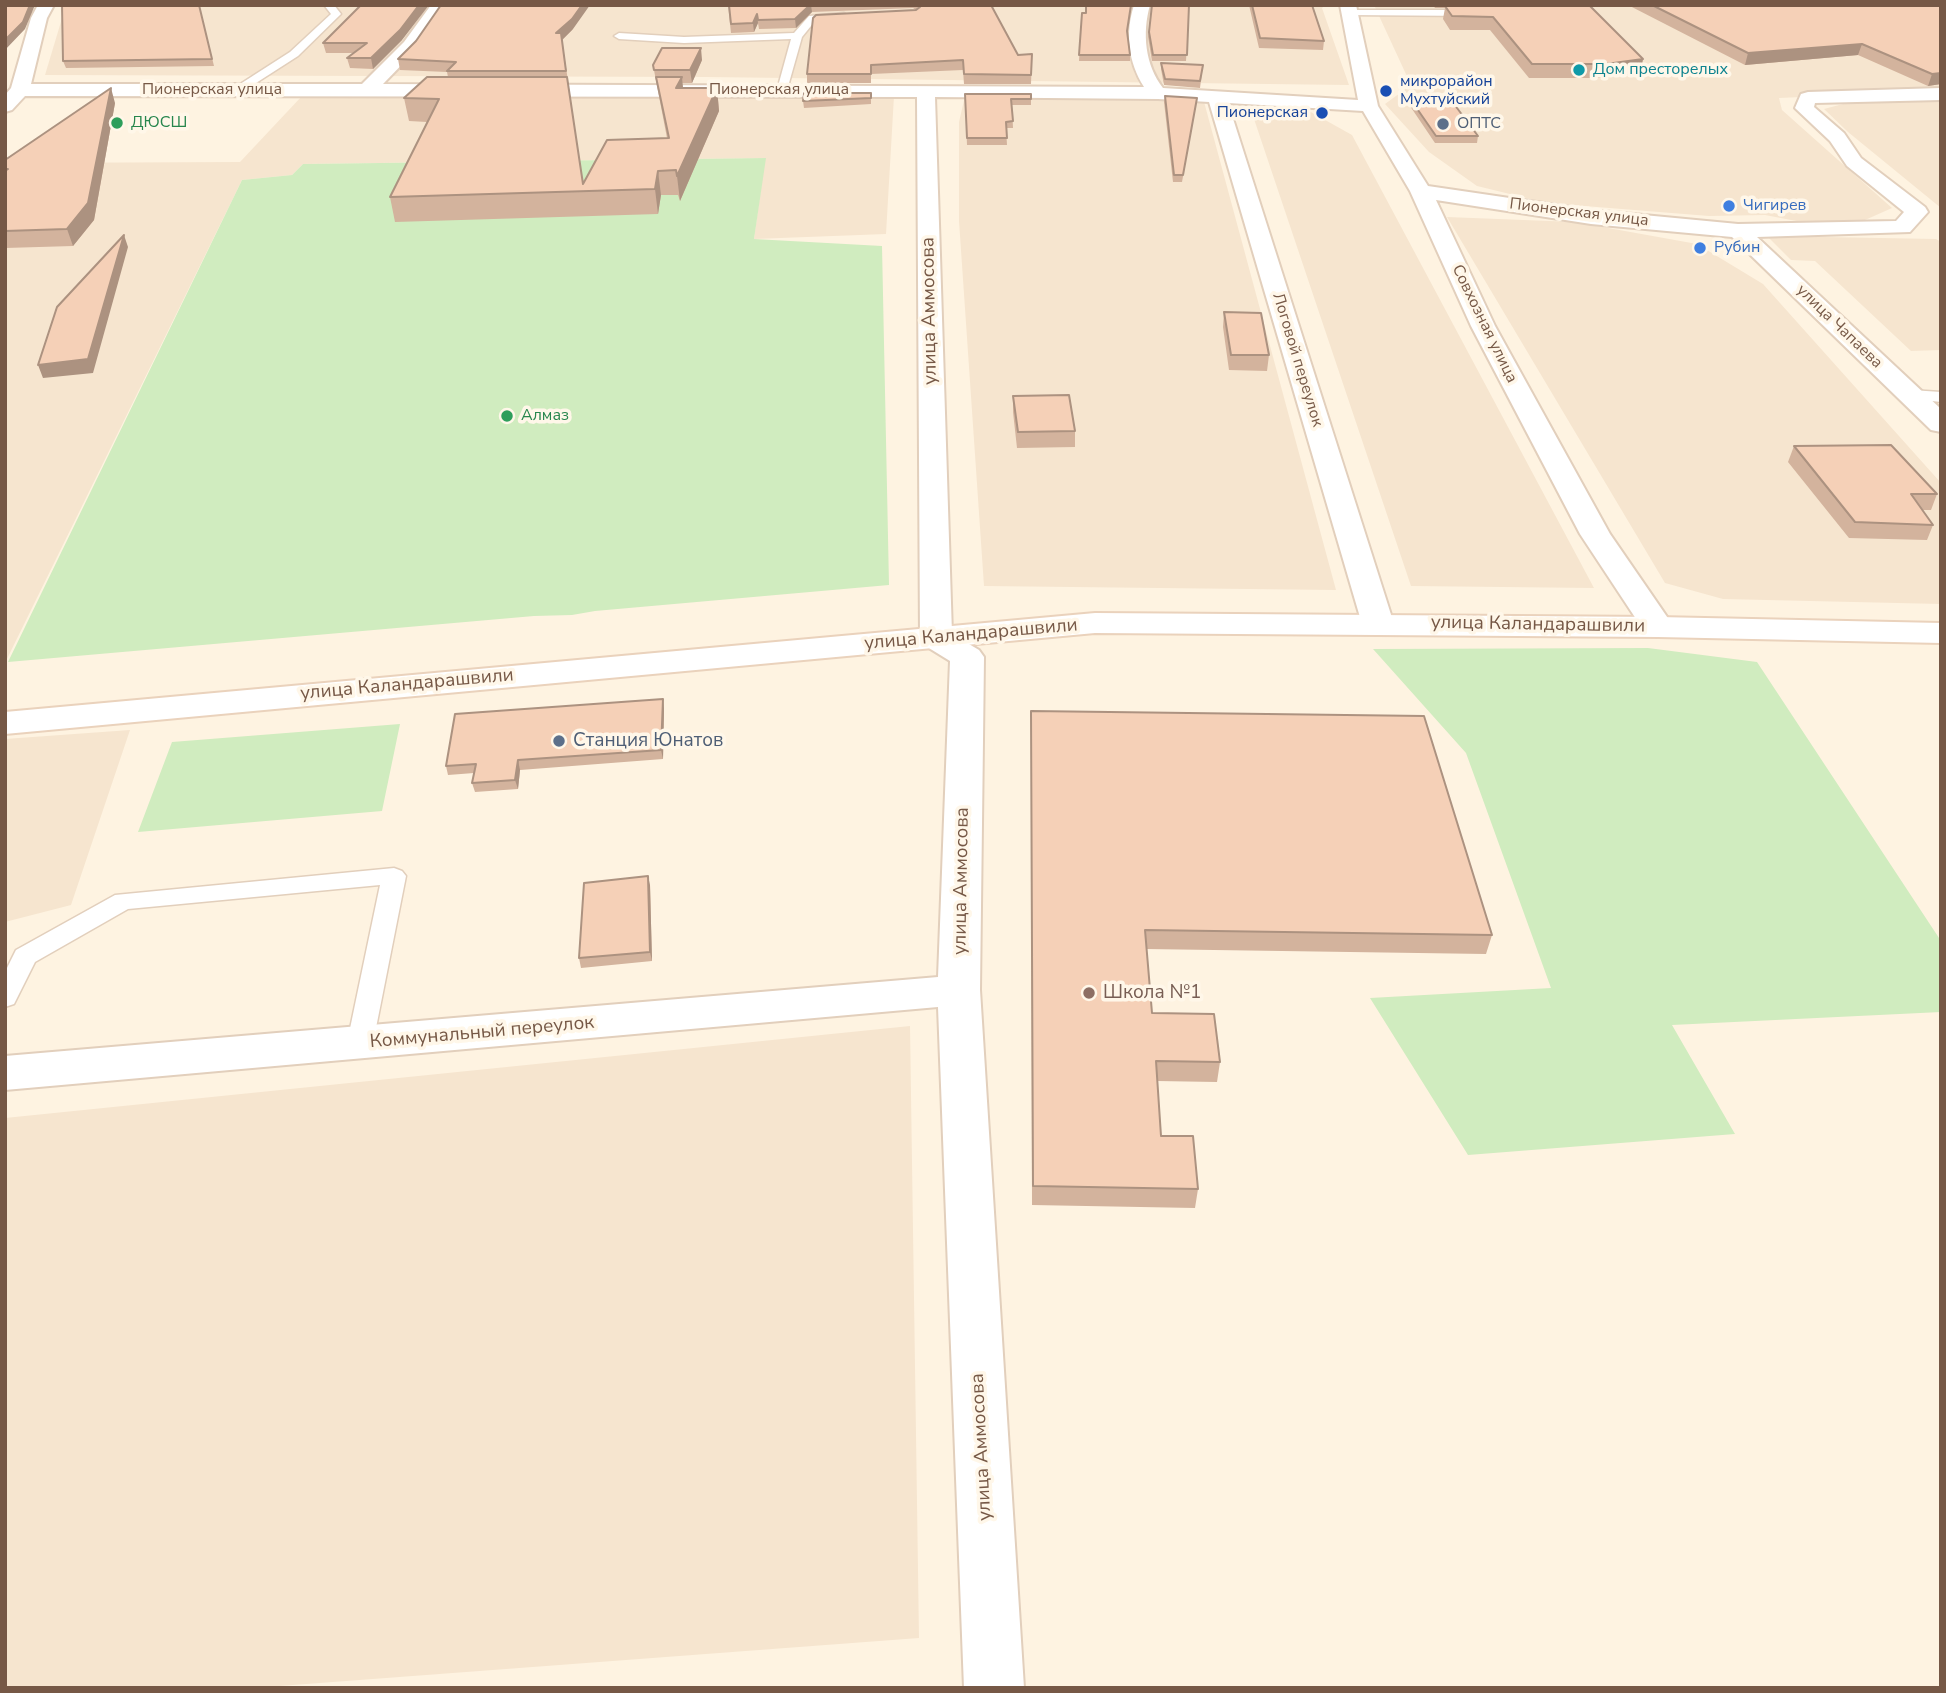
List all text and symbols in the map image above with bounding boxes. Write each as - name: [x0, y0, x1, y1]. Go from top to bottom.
- place label: Дом престорелых: [1593, 60, 1728, 80]
- marker: Дом престорелых: [1571, 62, 1587, 78]
- place label: микрорайон Мухтуйский: [1400, 72, 1493, 110]
- street label: Пионерская улица: [142, 80, 282, 100]
- street label: Пионерская улица: [709, 80, 849, 100]
- marker: микрорайон Мухтуйский: [1378, 83, 1394, 99]
- place label: Пионерская: [1217, 103, 1308, 123]
- marker: Пионерская: [1314, 105, 1330, 121]
- place label: ДЮСШ: [131, 113, 187, 133]
- place label: ОПТС: [1457, 114, 1501, 134]
- marker: ДЮСШ: [109, 115, 125, 131]
- marker: ОПТС: [1435, 116, 1451, 132]
- street label: Пионерская улица: [1508, 195, 1650, 231]
- place label: Чигирев: [1743, 196, 1806, 216]
- marker: Чигирев: [1721, 198, 1737, 214]
- street label: улица Аммосова: [917, 237, 943, 385]
- place label: Рубин: [1714, 238, 1760, 258]
- marker: Рубин: [1692, 240, 1708, 256]
- street label: Совхозная улица: [1447, 262, 1521, 386]
- street label: улица Чапаева: [1792, 281, 1886, 373]
- street label: Логовой переулок: [1268, 291, 1326, 429]
- place label: Алмаз: [521, 406, 569, 426]
- marker: Алмаз: [499, 408, 515, 424]
- street label: улица Каландарашвили: [1431, 612, 1645, 638]
- street label: улица Каландарашвили: [863, 614, 1079, 656]
- street label: улица Каландарашвили: [299, 664, 515, 706]
- place label: Станция Юнатов: [573, 730, 723, 752]
- marker: Станция Юнатов: [551, 733, 567, 749]
- street label: улица Аммосова: [949, 807, 975, 955]
- place label: Школа №1: [1103, 982, 1201, 1004]
- marker: Школа №1: [1081, 985, 1097, 1001]
- street label: Коммунальный переулок: [369, 1012, 595, 1054]
- street label: улица Аммосова: [967, 1373, 997, 1521]

